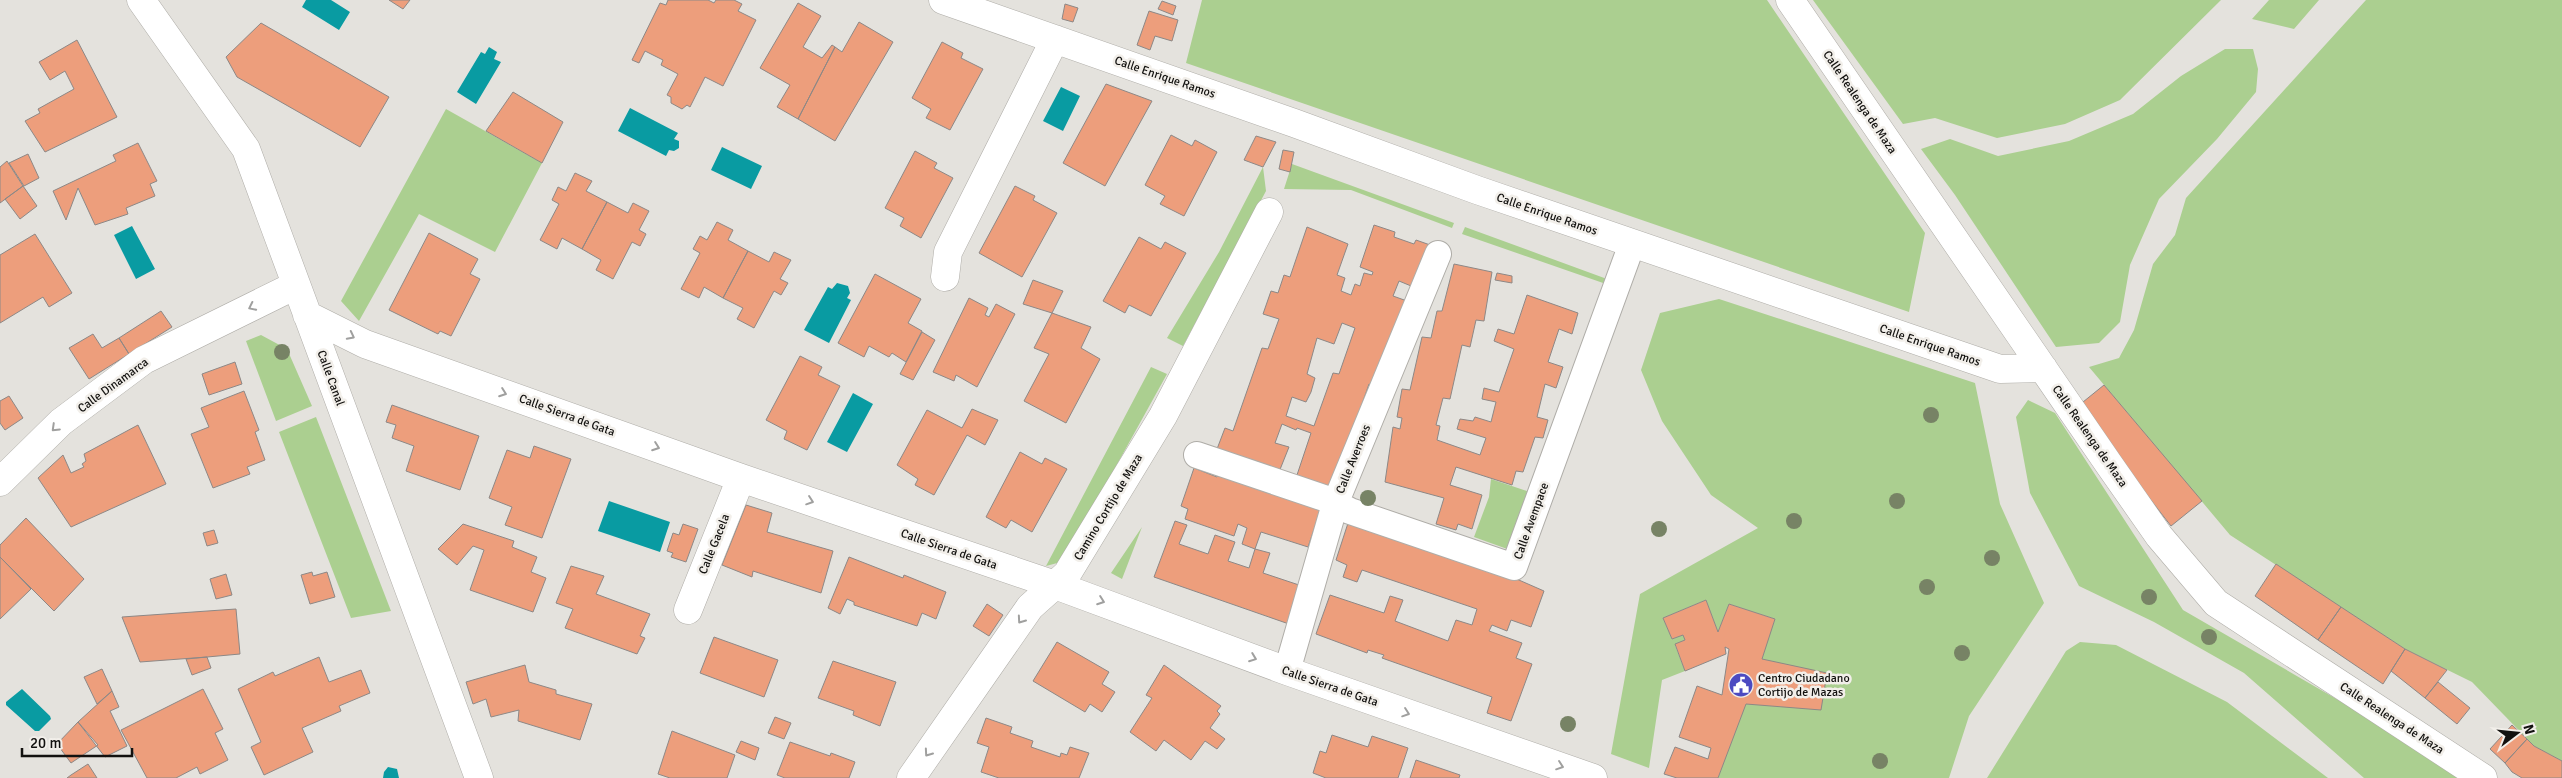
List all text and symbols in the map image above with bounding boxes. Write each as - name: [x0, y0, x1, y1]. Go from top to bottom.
- street label: Calle Realenga de Maza: [1820, 48, 1900, 157]
- street label: Calle Enrique Ramos: [1112, 53, 1217, 102]
- street label: Calle Enrique Ramos: [1494, 190, 1599, 239]
- one-way arrow: [249, 300, 258, 310]
- street label: Calle Enrique Ramos: [1877, 321, 1982, 370]
- one-way arrow: [346, 330, 355, 341]
- street label: Calle Canal: [314, 348, 348, 408]
- street label: Calle Dinamarca: [75, 355, 152, 416]
- street label: Calle Realenga de Maza: [2049, 382, 2130, 490]
- one-way arrow: [498, 387, 507, 397]
- street label: Calle Sierra de Gata: [517, 391, 617, 440]
- one-way arrow: [52, 422, 61, 431]
- street label: Calle Averroes: [1333, 422, 1374, 496]
- one-way arrow: [651, 441, 660, 451]
- street label: Camino Cortijo de Maza: [1071, 451, 1146, 563]
- street label: Calle Avempace: [1511, 481, 1552, 562]
- one-way arrow: [805, 495, 813, 505]
- street label: Calle Gacela: [696, 512, 733, 577]
- street label: Calle Sierra de Gata: [899, 526, 999, 573]
- one-way arrow: [1096, 595, 1105, 605]
- one-way arrow: [1018, 614, 1027, 623]
- one-way arrow: [1249, 652, 1257, 662]
- street label: Calle Sierra de Gata: [1280, 663, 1380, 710]
- place label: Centro Ciudadano Cortijo de Mazas: [1758, 671, 1850, 700]
- public building icon: Centro Ciudadano Cortijo de Mazas: [1728, 672, 1754, 698]
- street label: Calle Realenga de Maza: [2337, 679, 2447, 758]
- one-way arrow: [1402, 707, 1410, 717]
- north arrow: [2492, 708, 2542, 758]
- text: N: [2520, 723, 2539, 737]
- scale bar: [22, 726, 132, 758]
- text: 20 m: [30, 734, 61, 752]
- one-way arrow: [925, 747, 934, 757]
- one-way arrow: [1555, 760, 1564, 770]

